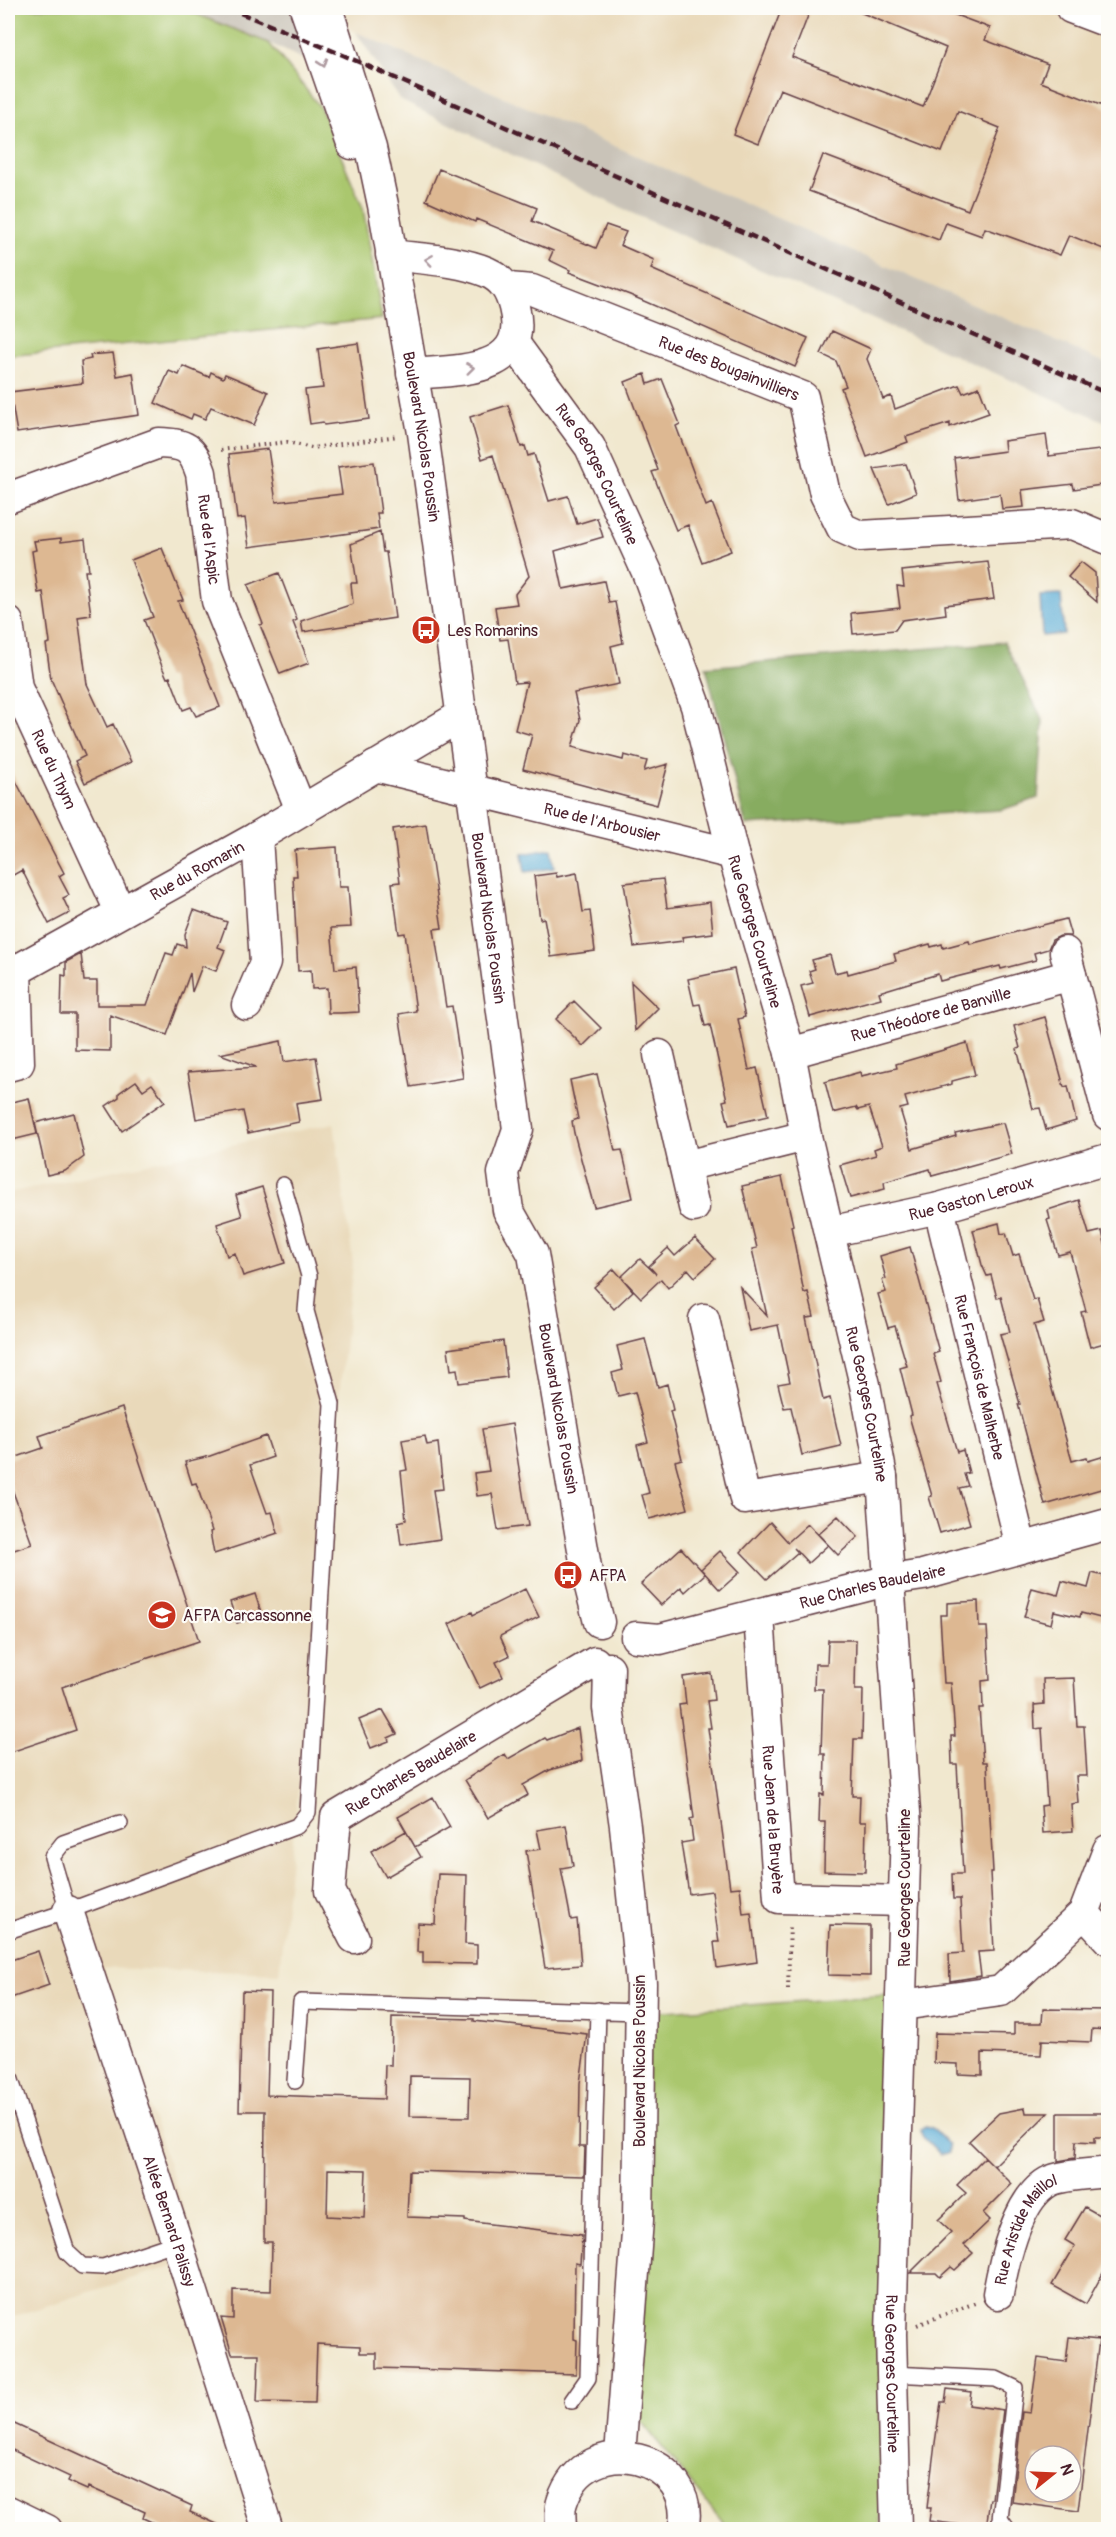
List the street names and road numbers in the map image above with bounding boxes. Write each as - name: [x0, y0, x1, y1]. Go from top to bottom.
- street label: Rue des Bougainvilliers: [656, 332, 802, 406]
- street label: Boulevard Nicolas Poussin: [398, 350, 444, 524]
- street label: Rue Georges Courteline: [550, 400, 642, 548]
- street label: Rue de l'Aspic: [193, 493, 224, 586]
- street label: Rue du Thym: [27, 727, 81, 813]
- street label: Rue de l'Arbousier: [542, 799, 663, 847]
- street label: Boulevard Nicolas Poussin: [467, 831, 510, 1005]
- street label: Rue du Romarin: [147, 837, 248, 905]
- street label: Rue Georges Courteline: [723, 853, 786, 1011]
- street label: Rue Théodore de Banville: [849, 983, 1013, 1047]
- street label: Rue Gaston Leroux: [907, 1172, 1036, 1225]
- street label: Rue François de Malherbe: [949, 1293, 1009, 1462]
- street label: Boulevard Nicolas Poussin: [534, 1322, 582, 1495]
- street label: Rue Georges Courteline: [840, 1325, 891, 1483]
- street label: Rue Charles Baudelaire: [798, 1560, 948, 1614]
- street label: Rue Charles Baudelaire: [342, 1726, 480, 1820]
- street label: Rue Jean de la Bruyère: [757, 1744, 788, 1895]
- street label: Rue Georges Courteline: [895, 1809, 915, 1967]
- street label: Boulevard Nicolas Poussin: [630, 1975, 650, 2147]
- street label: Allée Bernard Palissy: [138, 2153, 200, 2289]
- street label: Rue Aristide Maillol: [991, 2170, 1060, 2287]
- street label: Rue Georges Courteline: [880, 2294, 903, 2453]

